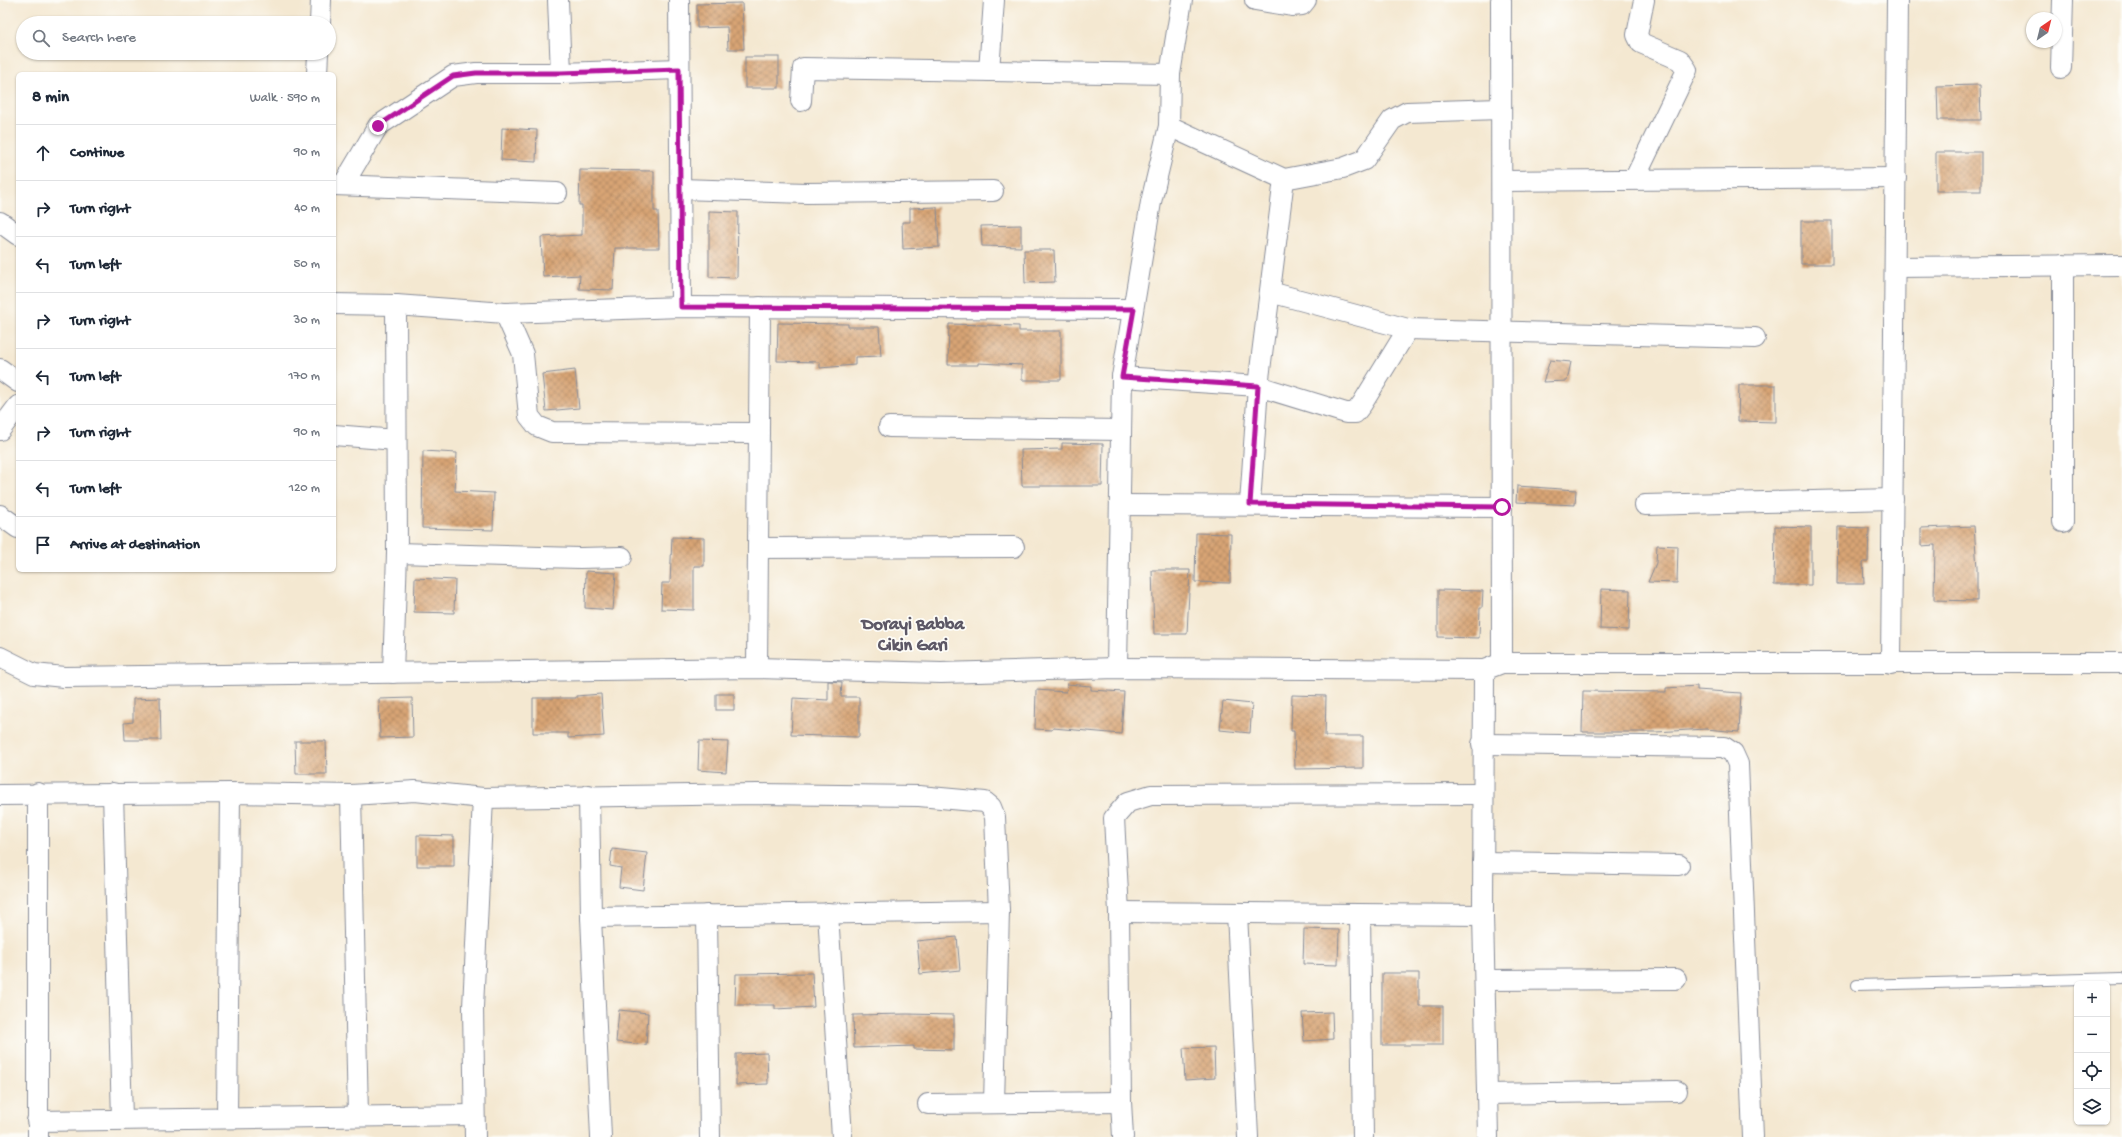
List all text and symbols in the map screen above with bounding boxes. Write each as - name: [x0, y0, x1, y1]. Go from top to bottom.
- north arrow: [2026, 12, 2062, 48]
- search box: [16, 16, 336, 60]
- icon: search: [30, 27, 52, 49]
- text: Search here: [62, 29, 136, 47]
- text: 8 min: [32, 88, 69, 108]
- text: Walk · 590 m: [250, 91, 320, 106]
- route end: [369, 117, 387, 135]
- icon: ahead: [32, 142, 54, 164]
- text: Continue: [70, 144, 124, 162]
- text: 90 m: [294, 145, 320, 160]
- icon: right: [32, 198, 54, 220]
- text: Turn right: [70, 200, 130, 218]
- text: 40 m: [294, 201, 320, 216]
- icon: left: [32, 254, 54, 276]
- text: Turn left: [70, 256, 121, 274]
- text: 50 m: [293, 257, 320, 272]
- icon: right: [32, 310, 54, 332]
- text: Turn right: [70, 312, 130, 330]
- text: 30 m: [294, 313, 320, 328]
- icon: left: [32, 366, 54, 388]
- text: Turn left: [70, 368, 121, 386]
- text: 170 m: [288, 369, 320, 384]
- icon: right: [32, 422, 54, 444]
- text: Turn right: [70, 424, 130, 442]
- text: 90 m: [294, 425, 320, 440]
- icon: left: [32, 478, 54, 500]
- text: Turn left: [70, 480, 121, 498]
- text: 120 m: [289, 481, 320, 496]
- route start: [1493, 498, 1511, 516]
- icon: arrive: [32, 534, 54, 556]
- text: Arrive at destination: [70, 536, 200, 554]
- district label: Dorayi Babba Cikin Gari: [860, 615, 965, 657]
- map controls: [2074, 981, 2110, 1125]
- button: +: [2074, 981, 2110, 1017]
- button: −: [2074, 1017, 2110, 1053]
- button: locate: [2074, 1053, 2110, 1089]
- button: layers: [2074, 1089, 2110, 1125]

